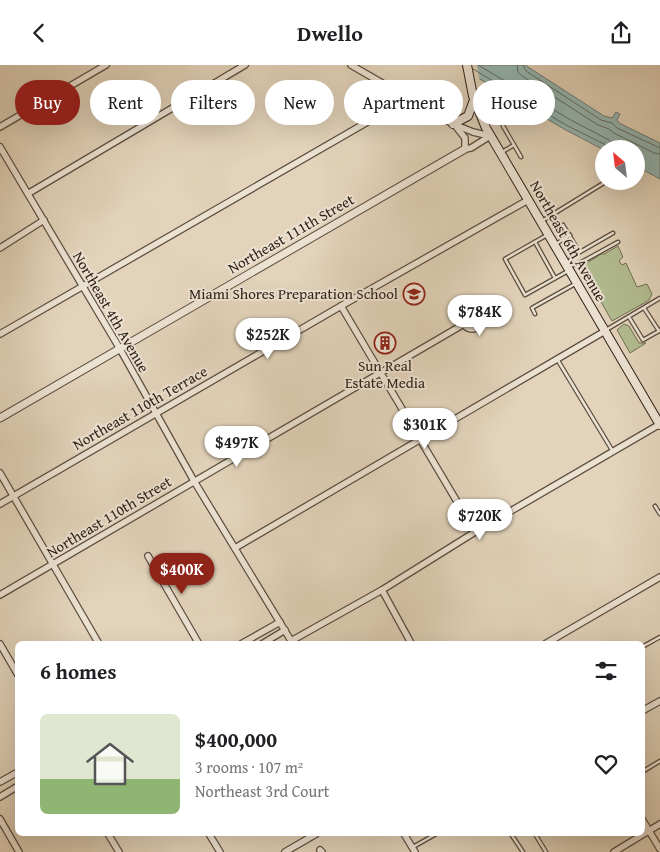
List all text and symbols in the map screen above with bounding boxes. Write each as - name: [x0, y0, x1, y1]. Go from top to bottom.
- text: Dwello: [297, 17, 363, 49]
- icon: back: [25, 19, 53, 47]
- icon: share: [607, 19, 635, 47]
- chip: Buy: [15, 80, 80, 125]
- chip: Rent: [90, 80, 161, 125]
- chip: Filters: [171, 80, 255, 125]
- chip: New: [265, 80, 334, 125]
- chip: Apartment: [344, 80, 463, 125]
- chip: House: [473, 80, 555, 125]
- north arrow: [595, 140, 645, 190]
- map controls: [595, 140, 645, 190]
- street label: Northeast 6th Avenue: [525, 176, 612, 305]
- street label: Northeast 111th Street: [224, 188, 358, 278]
- street label: Northeast 4th Avenue: [68, 247, 155, 376]
- school or university icon: Miami Shores Preparation School: [402, 282, 426, 306]
- place label: Miami Shores Preparation School: [189, 283, 398, 304]
- pin: $784K: [445, 295, 515, 337]
- text: $784K: [458, 299, 502, 323]
- pin: $252K: [233, 317, 303, 360]
- text: $252K: [246, 322, 290, 346]
- building icon: Sun Real Estate Media: [373, 331, 397, 355]
- place label: Sun Real Estate Media: [345, 355, 425, 393]
- street label: Northeast 110th Terrace: [68, 360, 211, 455]
- pin: $301K: [390, 407, 460, 450]
- text: $301K: [403, 412, 447, 436]
- pin: $497K: [202, 425, 272, 468]
- text: $497K: [215, 430, 259, 454]
- street label: Northeast 110th Street: [42, 470, 176, 562]
- pin: $720K: [445, 499, 515, 541]
- text: $720K: [458, 503, 502, 527]
- pin: $400K: [147, 553, 217, 595]
- text: $400K: [160, 557, 204, 581]
- text: 6 homes: [40, 656, 116, 687]
- icon: filters: [592, 657, 620, 685]
- text: $400,000: [195, 724, 277, 755]
- icon: home: [80, 734, 140, 794]
- icon: heart: [592, 750, 620, 778]
- text: 3 rooms · 107 m²: [195, 755, 303, 779]
- text: Northeast 3rd Court: [195, 779, 329, 803]

